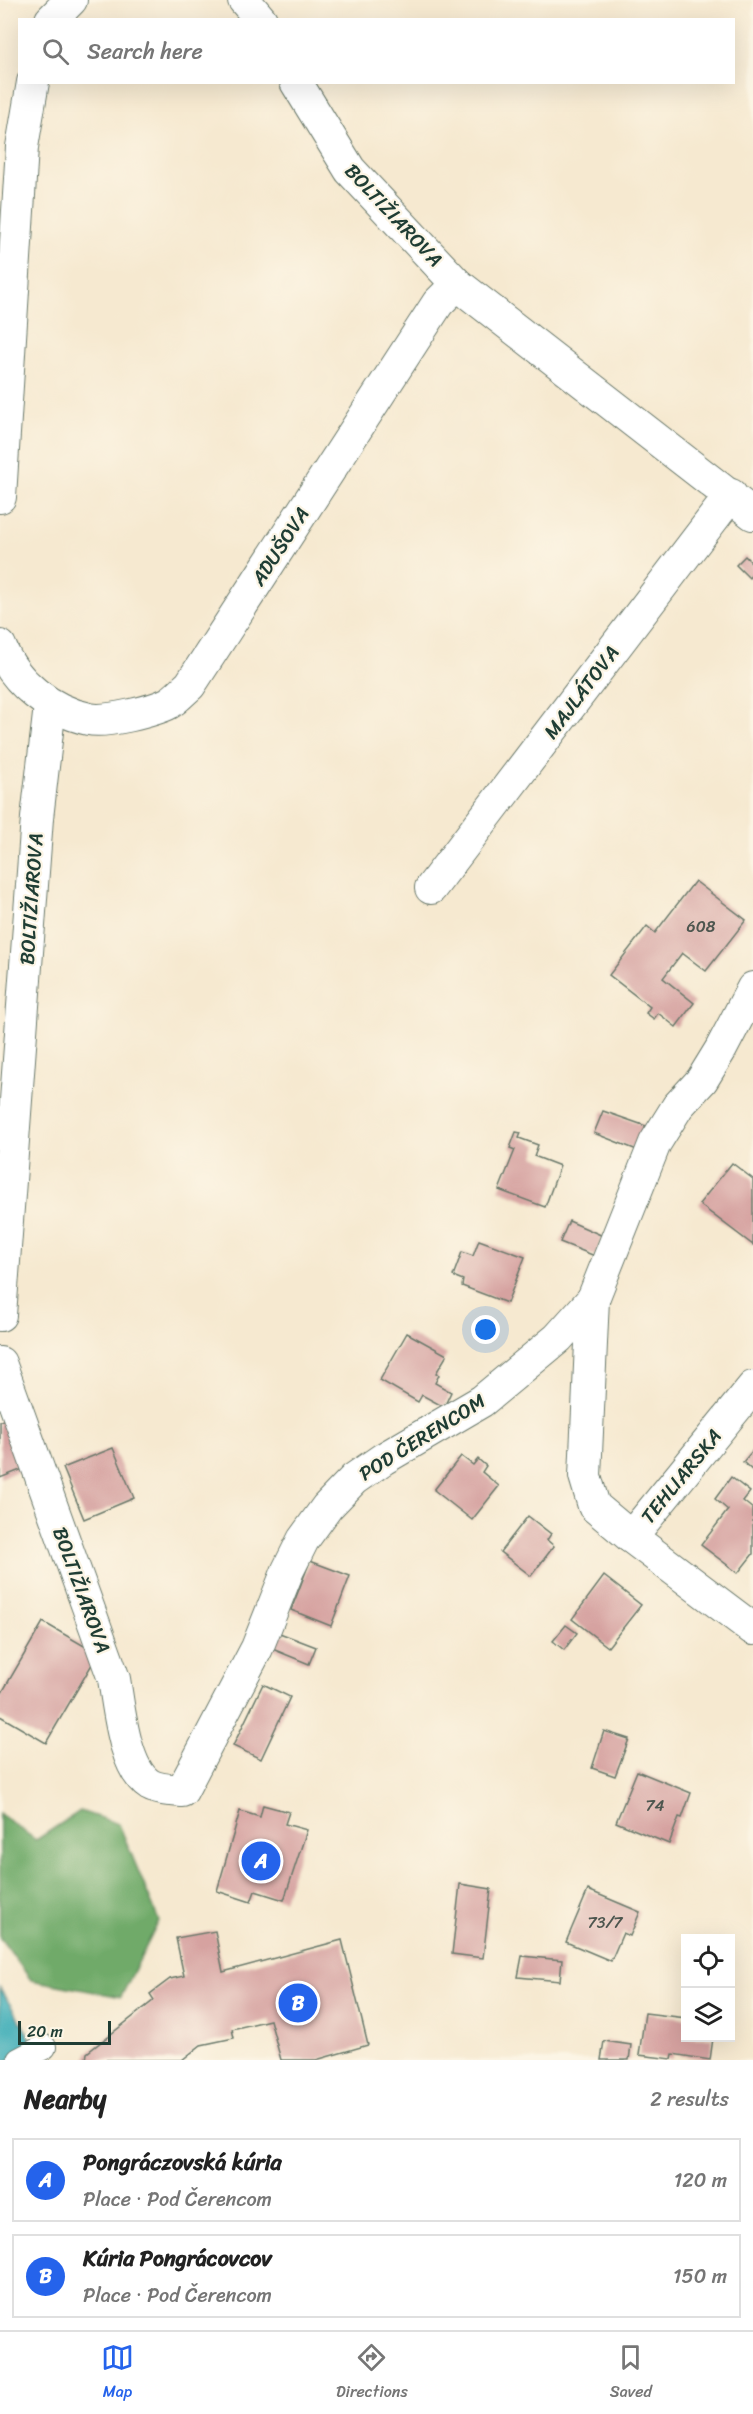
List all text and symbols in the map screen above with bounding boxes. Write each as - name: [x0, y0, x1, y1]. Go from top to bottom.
- search box: [18, 18, 735, 84]
- text: Search here: [87, 32, 203, 71]
- icon: search: [39, 35, 72, 68]
- street label: BOLTIŽIAROVA: [336, 155, 451, 276]
- street label: ADUŠOVA: [241, 500, 319, 594]
- street label: MAJLÁTOVA: [534, 638, 629, 747]
- street label: BOLTIŽIAROVA: [9, 832, 54, 966]
- house number: 608: [687, 912, 716, 941]
- your location: [471, 1315, 500, 1344]
- street label: POD ČERENCOM: [352, 1384, 493, 1491]
- street label: TEHLIARSKA: [632, 1421, 731, 1532]
- street label: BOLTIŽIAROVA: [43, 1522, 121, 1658]
- house number: 74: [645, 1791, 665, 1820]
- pin: A: [242, 1838, 280, 1884]
- house number: 73/7: [588, 1908, 623, 1937]
- map controls: [681, 1934, 735, 2042]
- button: locate: [681, 1934, 735, 1988]
- pin: B: [278, 1980, 318, 2026]
- button: layers: [681, 1988, 735, 2042]
- text: 20 m: [27, 2017, 63, 2046]
- scale bar: [18, 2018, 111, 2046]
- text: Nearby: [24, 2076, 106, 2122]
- text: 2 results: [650, 2082, 729, 2117]
- text: Pongráczovská kúria: [83, 2143, 282, 2182]
- text: A: [39, 2163, 52, 2198]
- text: 120 m: [674, 2163, 727, 2198]
- text: Place · Pod Čerencom: [83, 2182, 272, 2217]
- text: Kúria Pongrácovcov: [83, 2239, 272, 2278]
- text: B: [39, 2259, 52, 2294]
- text: 150 m: [673, 2259, 727, 2294]
- text: Place · Pod Čerencom: [83, 2278, 272, 2313]
- tab: Map: [101, 2341, 134, 2406]
- tab: Directions: [336, 2341, 408, 2406]
- tab: Saved: [610, 2341, 652, 2406]

